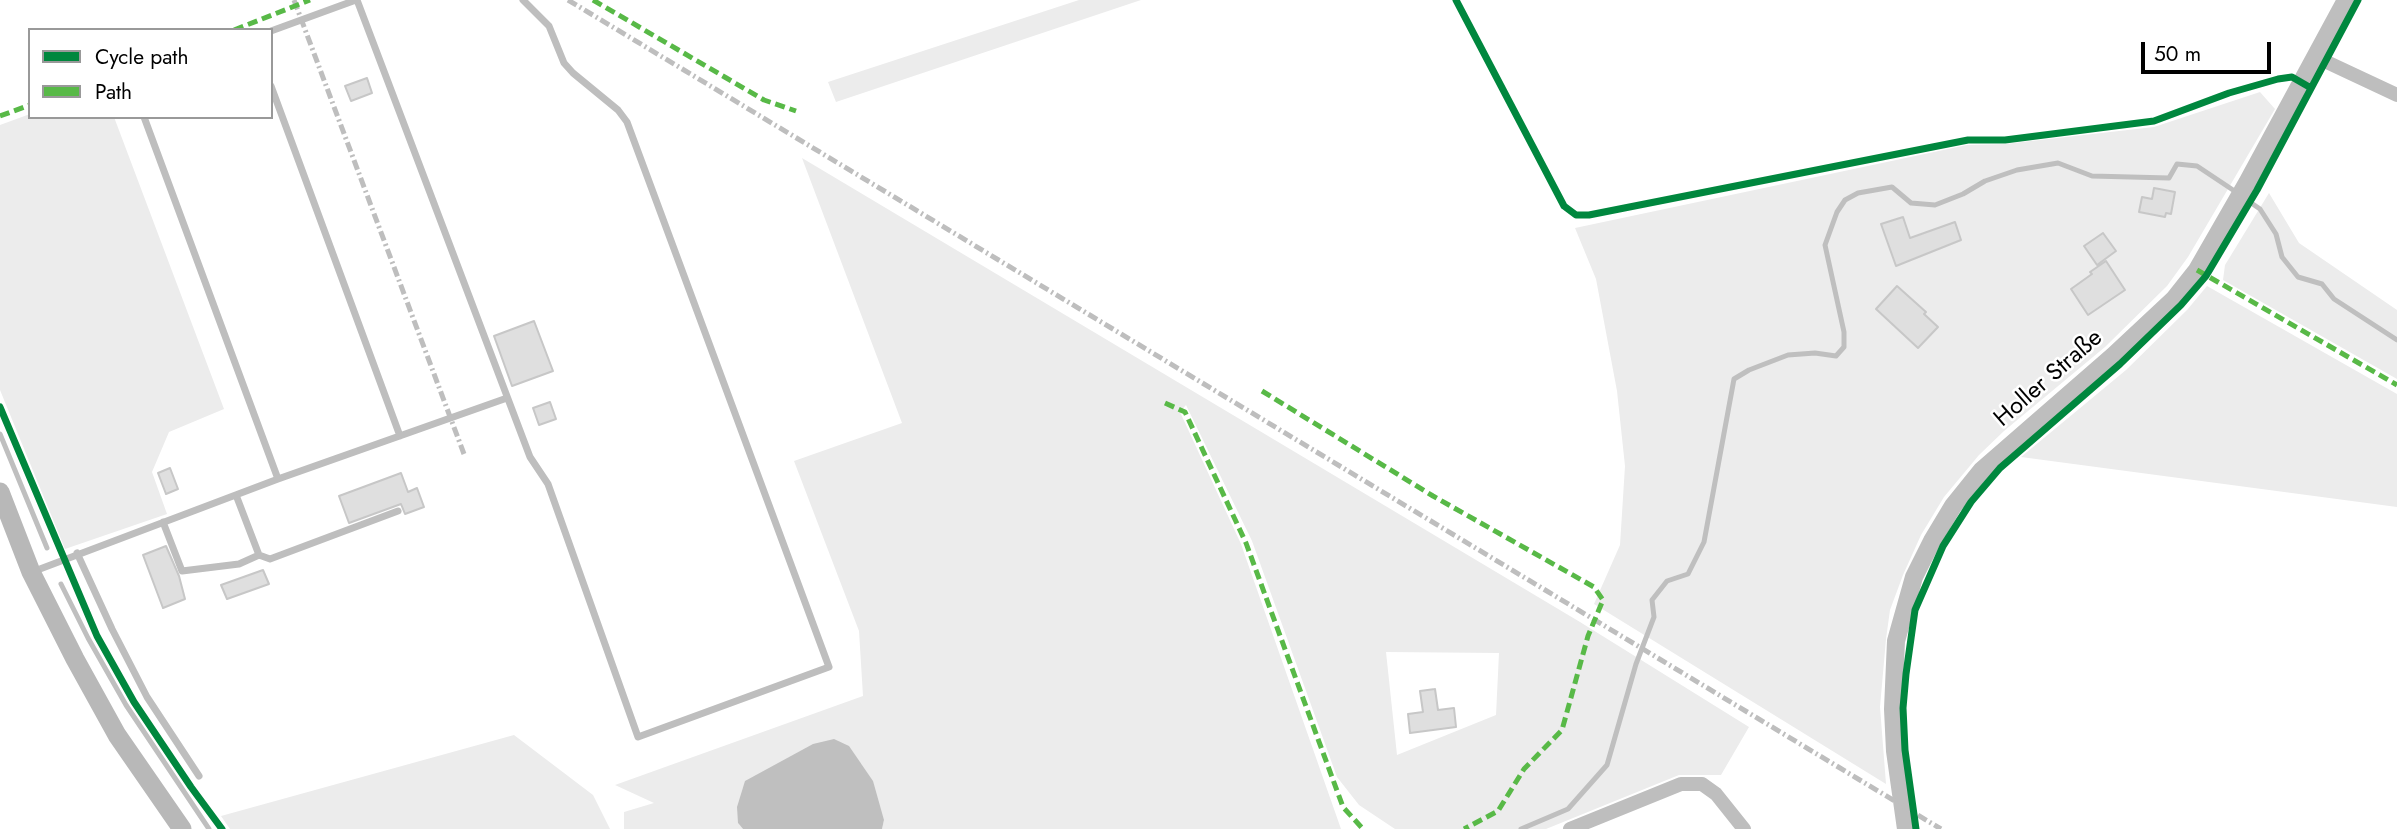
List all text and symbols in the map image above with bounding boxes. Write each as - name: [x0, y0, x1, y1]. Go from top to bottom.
- legend: [28, 28, 273, 119]
- scale bar: [2145, 28, 2274, 72]
- text: 50 m: [2154, 39, 2201, 69]
- text: Cycle path: [95, 42, 188, 72]
- text: Path: [95, 77, 132, 107]
- street label: Holler Straße: [1989, 324, 2109, 434]

